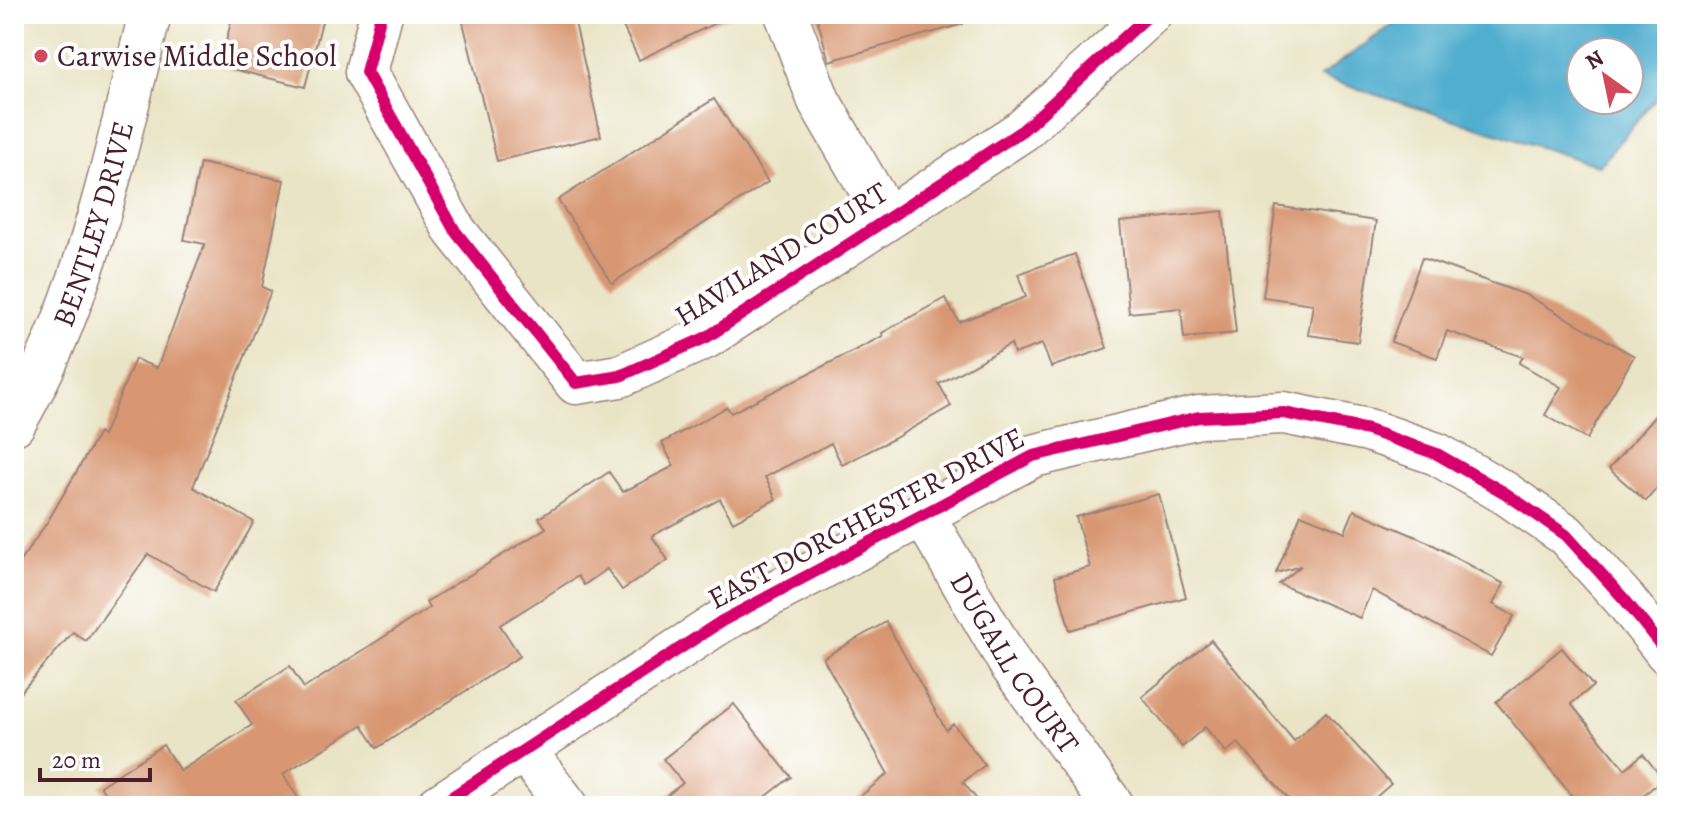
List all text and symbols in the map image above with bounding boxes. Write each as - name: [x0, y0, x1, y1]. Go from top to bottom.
- place label: Carwise Middle School: [57, 36, 336, 76]
- north arrow: [1565, 36, 1645, 116]
- text: N: [1580, 43, 1610, 77]
- marker: Carwise Middle School: [32, 47, 50, 65]
- street label: BENTLEY DRIVE: [43, 117, 143, 333]
- street label: HAVILAND COURT: [667, 172, 896, 336]
- street label: EAST DORCHESTER DRIVE: [701, 417, 1031, 619]
- street label: DUGALL COURT: [941, 565, 1089, 762]
- scale bar: [40, 732, 150, 782]
- text: 20 m: [52, 744, 101, 776]

